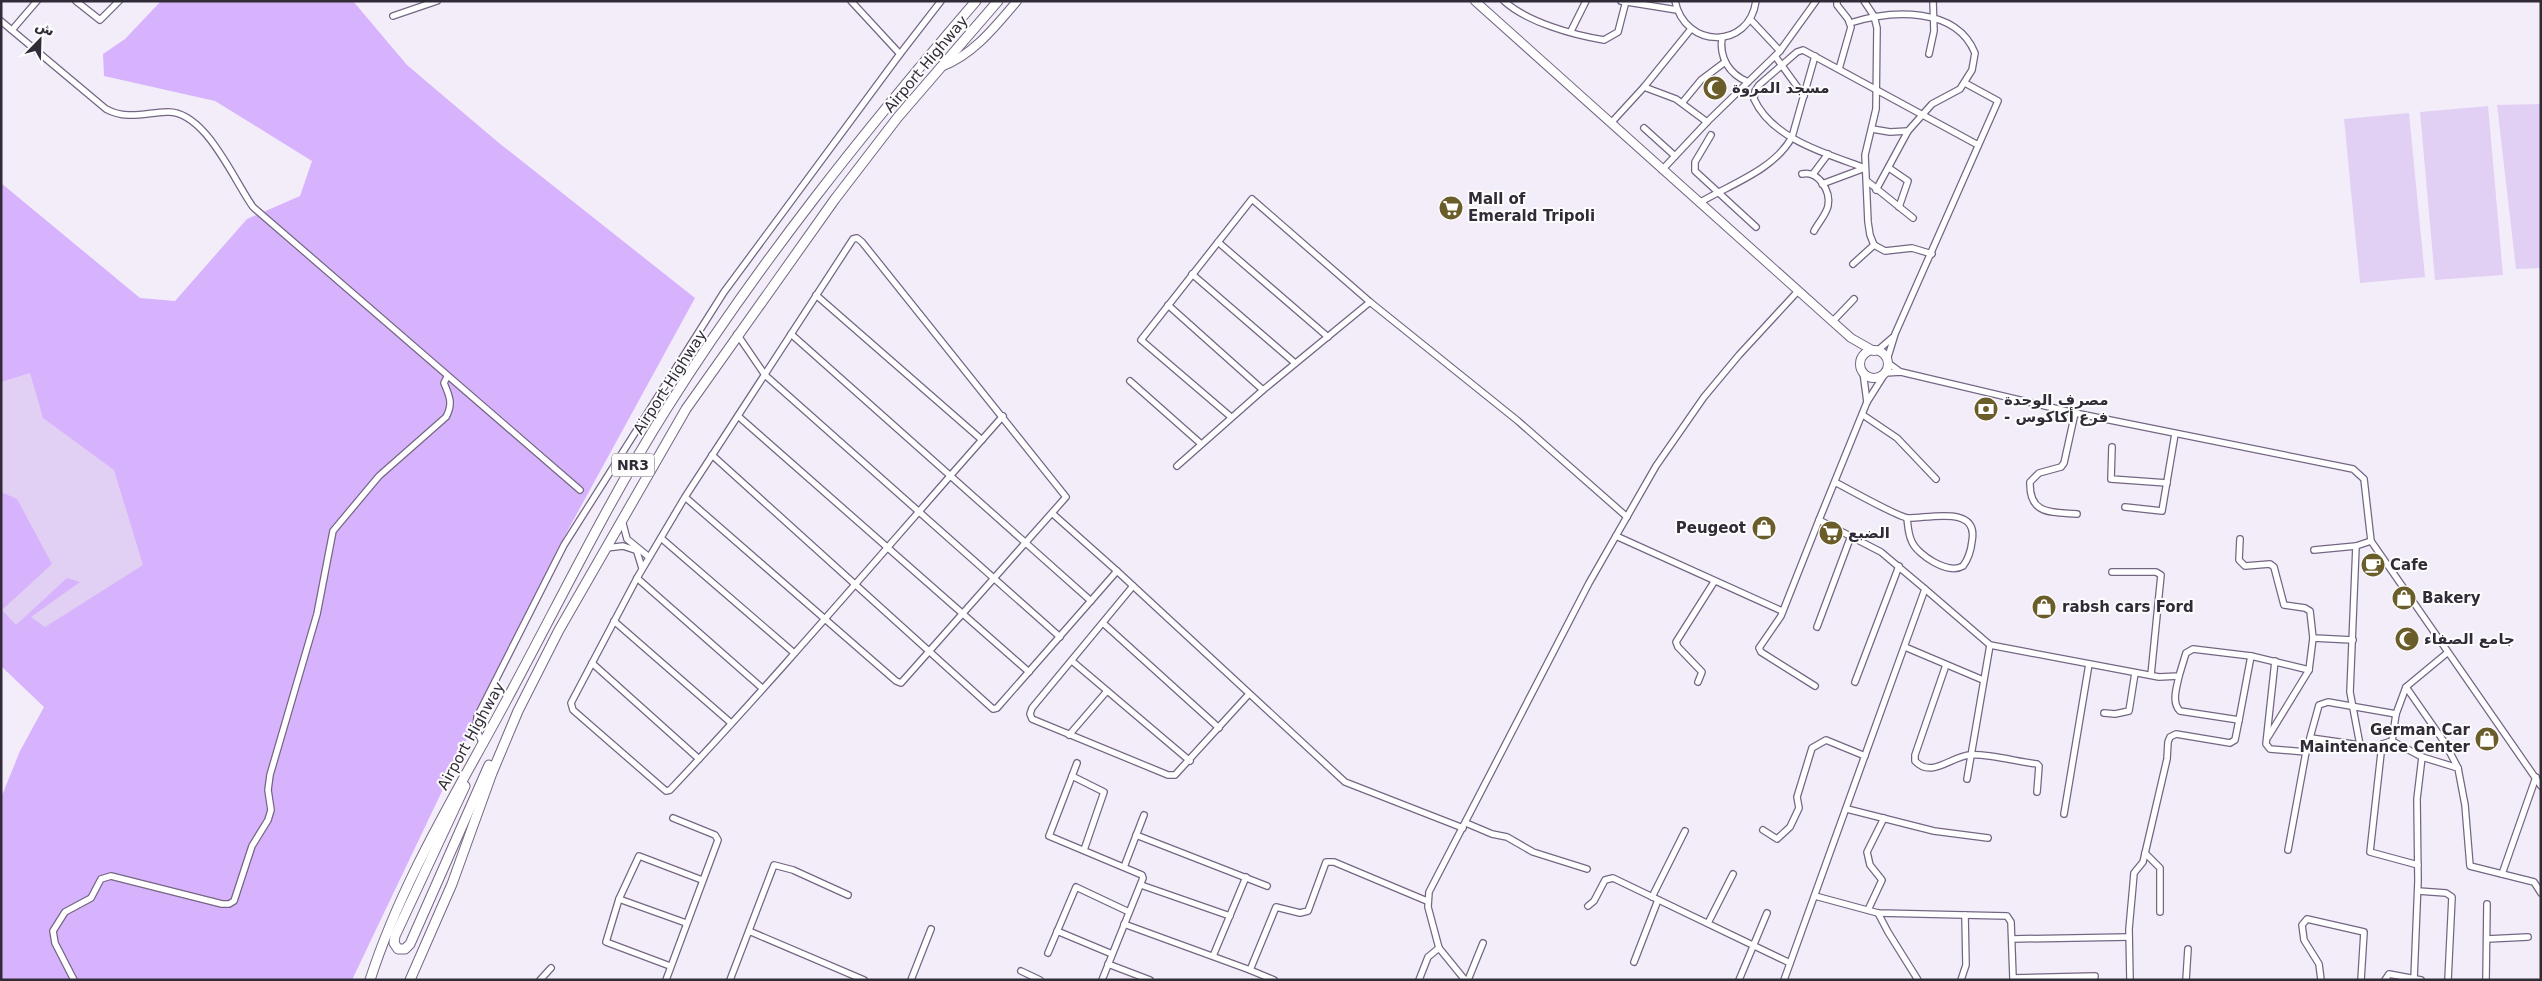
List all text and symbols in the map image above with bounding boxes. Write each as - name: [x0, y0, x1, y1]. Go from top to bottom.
- street label: Airport Highway: [880, 12, 972, 116]
- north arrow: [15, 15, 65, 65]
- text: ش: [33, 17, 57, 39]
- mosque icon: مسجد المروة: [1702, 75, 1728, 101]
- place label: مسجد المروة: [1732, 79, 1830, 97]
- place label: Mall of Emerald Tripoli: [1468, 190, 1595, 225]
- supermarket icon: Mall of Emerald Tripoli: [1438, 195, 1464, 221]
- street label: Airport Highway: [630, 326, 711, 438]
- place label: مصرف الوحدة - فرع أكاكوس: [2004, 391, 2109, 426]
- bank icon: مصرف الوحدة - فرع أكاكوس: [1973, 396, 1999, 422]
- road number: NR3: [612, 454, 654, 476]
- shop icon: Peugeot: [1751, 515, 1777, 541]
- place label: Peugeot: [1676, 519, 1746, 537]
- supermarket icon: الضبع: [1818, 520, 1844, 546]
- place label: الضبع: [1848, 524, 1890, 542]
- cafe icon: Cafe: [2360, 552, 2386, 578]
- place label: Cafe: [2390, 556, 2428, 574]
- shop icon: Bakery: [2391, 585, 2417, 611]
- place label: Bakery: [2422, 589, 2481, 607]
- shop icon: rabsh cars Ford: [2031, 594, 2057, 620]
- place label: rabsh cars Ford: [2062, 598, 2194, 616]
- mosque icon: جامع الصفاء: [2394, 626, 2420, 652]
- place label: جامع الصفاء: [2424, 630, 2515, 648]
- street label: Airport Highway: [434, 679, 508, 793]
- place label: German Car Maintenance Center: [2299, 721, 2471, 756]
- shop icon: German Car Maintenance Center: [2474, 726, 2500, 752]

